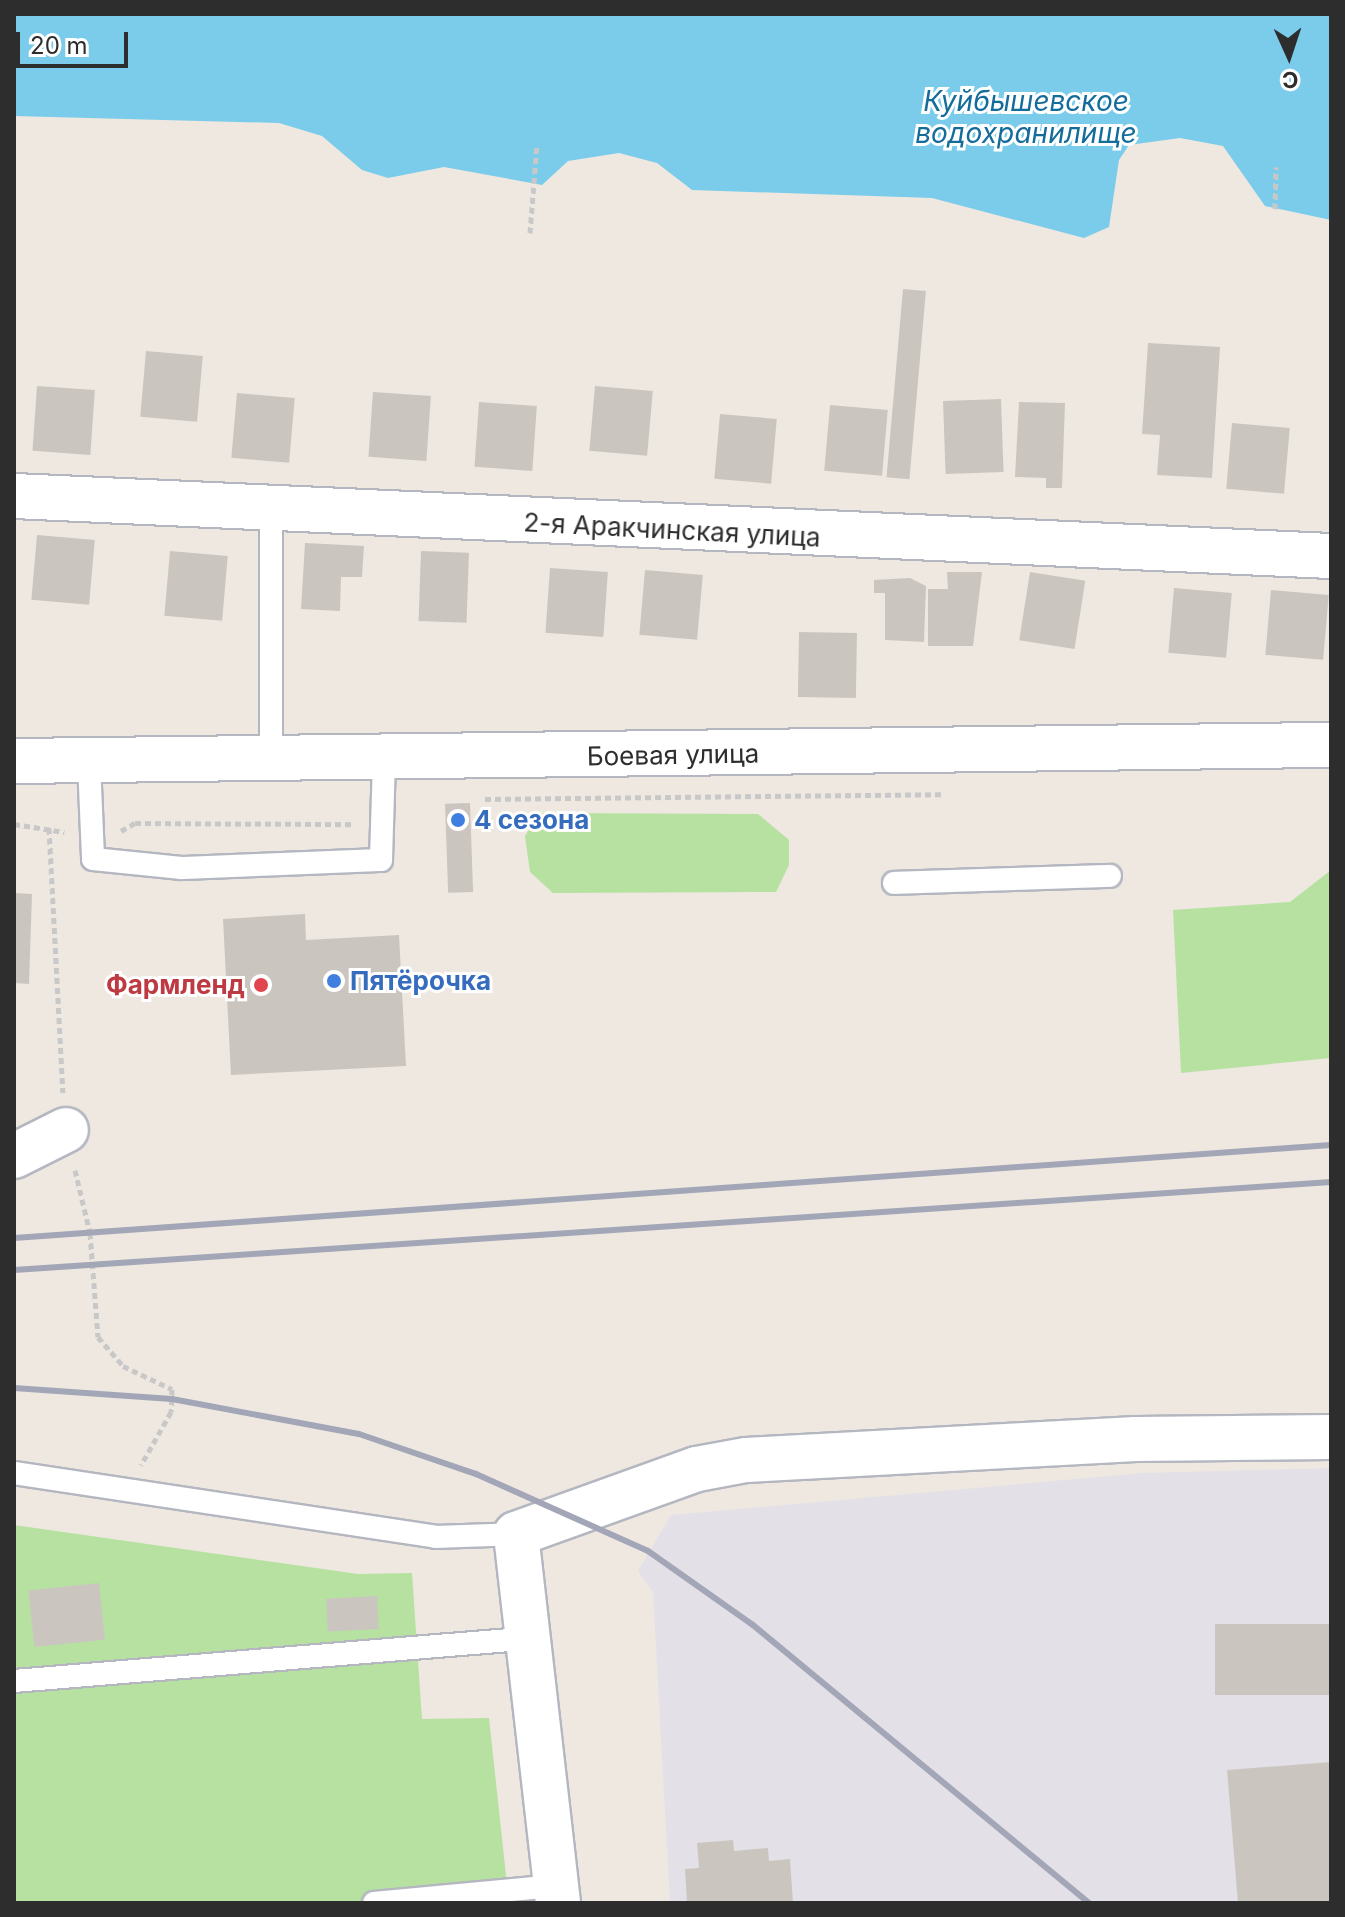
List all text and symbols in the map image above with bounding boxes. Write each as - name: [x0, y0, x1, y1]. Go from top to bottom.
- scale bar: [20, 16, 132, 66]
- north arrow: [1249, 16, 1329, 96]
- text: 20 m: [30, 31, 88, 60]
- text: С: [1281, 67, 1299, 93]
- water label: Куйбышевское водохранилище: [915, 84, 1137, 150]
- street label: 2-я Аракчинская улица: [523, 507, 821, 553]
- street label: Боевая улица: [587, 738, 759, 772]
- place label: 4 сезона: [474, 804, 589, 836]
- marker: 4 сезона: [449, 811, 467, 829]
- place label: Пятёрочка: [350, 965, 491, 997]
- place label: Фармленд: [106, 969, 245, 1001]
- marker: Пятёрочка: [325, 972, 343, 990]
- marker: Фармленд: [252, 976, 270, 994]

